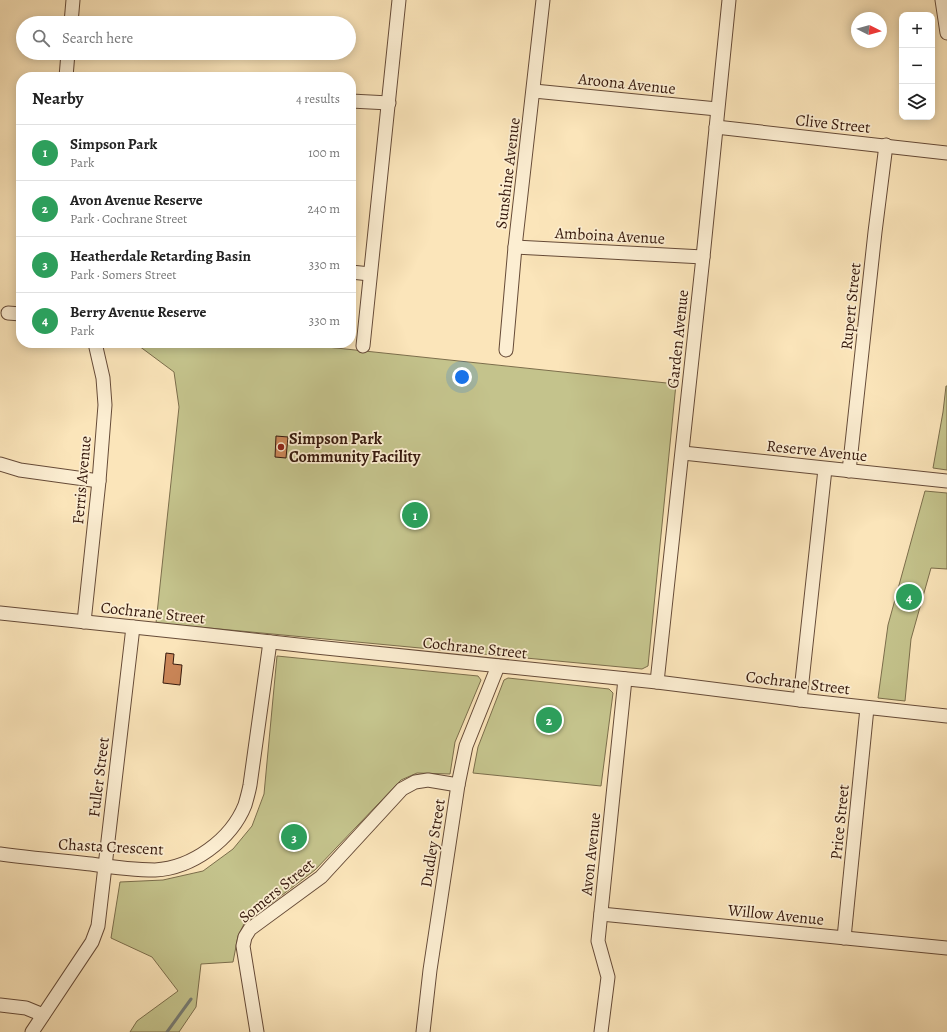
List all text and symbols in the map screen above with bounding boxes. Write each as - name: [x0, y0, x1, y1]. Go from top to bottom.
- north arrow: [851, 12, 887, 48]
- map controls: [899, 12, 935, 120]
- button: +: [899, 12, 935, 48]
- search box: [16, 16, 356, 60]
- icon: search: [30, 27, 52, 49]
- text: Search here: [62, 28, 133, 48]
- button: −: [899, 48, 935, 84]
- street label: Aroona Avenue: [576, 68, 677, 100]
- button: layers: [899, 84, 935, 120]
- text: Nearby: [32, 87, 83, 110]
- text: 4 results: [296, 90, 340, 107]
- street label: Clive Street: [794, 109, 871, 139]
- street label: Sunshine Avenue: [490, 116, 526, 230]
- text: Simpson Park: [70, 134, 157, 154]
- text: 1: [43, 144, 47, 161]
- text: 100 m: [308, 144, 340, 161]
- text: Park: [70, 154, 94, 171]
- text: Avon Avenue Reserve: [70, 190, 203, 210]
- text: 2: [42, 200, 48, 217]
- text: 240 m: [308, 200, 340, 217]
- text: Park · Cochrane Street: [70, 210, 187, 227]
- street label: Amboina Avenue: [553, 222, 665, 250]
- text: Heatherdale Retarding Basin: [70, 246, 251, 266]
- text: 3: [42, 256, 48, 273]
- text: 330 m: [309, 256, 340, 273]
- street label: Rupert Street: [835, 261, 867, 351]
- text: Park · Somers Street: [70, 266, 177, 283]
- street label: Garden Avenue: [662, 289, 694, 390]
- text: Berry Avenue Reserve: [70, 302, 206, 322]
- text: 4: [42, 312, 48, 329]
- text: 330 m: [309, 312, 340, 329]
- text: Park: [70, 322, 94, 339]
- your location: [452, 367, 472, 387]
- place label: Simpson Park Community Facility: [289, 428, 421, 468]
- street label: Ferris Avenue: [67, 435, 97, 525]
- street label: Reserve Avenue: [765, 435, 868, 467]
- marker: Simpson Park Community Facility: [276, 442, 286, 452]
- pin: 1: [402, 500, 428, 530]
- pin: 4: [896, 582, 922, 612]
- street label: Cochrane Street: [100, 597, 206, 629]
- street label: Cochrane Street: [422, 632, 528, 664]
- street label: Cochrane Street: [744, 666, 851, 700]
- pin: 2: [536, 705, 562, 735]
- street label: Fuller Street: [83, 736, 115, 818]
- street label: Price Street: [825, 783, 855, 861]
- street label: Dudley Street: [415, 797, 451, 889]
- street label: Avon Avenue: [576, 811, 606, 898]
- pin: 3: [281, 822, 307, 852]
- street label: Chasta Crescent: [58, 833, 164, 861]
- street label: Somers Street: [234, 853, 319, 928]
- street label: Willow Avenue: [726, 899, 825, 931]

